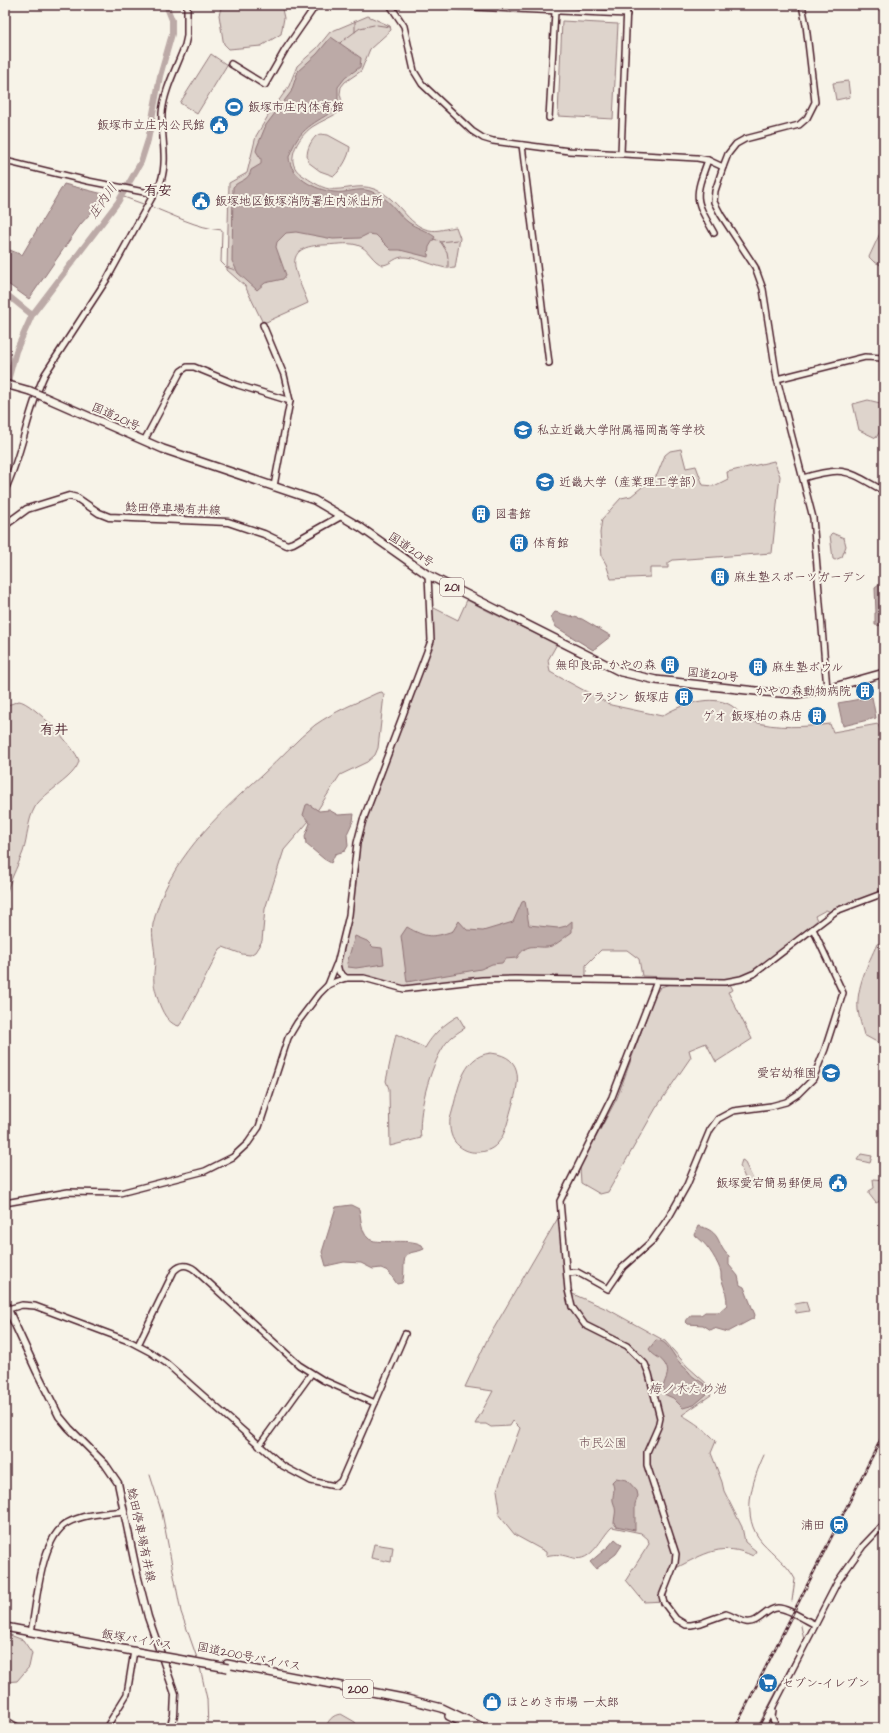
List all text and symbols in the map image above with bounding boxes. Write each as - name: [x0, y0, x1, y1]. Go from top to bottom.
- sports icon: 飯塚市庄内体育館: [223, 96, 245, 118]
- place label: 飯塚市庄内体育館: [248, 99, 344, 116]
- public building icon: 飯塚市立庄内公民館: [208, 114, 230, 136]
- place label: 飯塚市立庄内公民館: [97, 117, 205, 134]
- water label: 庄内川: [84, 180, 122, 222]
- district label: 有安: [144, 181, 172, 201]
- public building icon: 飯塚地区飯塚消防署庄内派出所: [190, 190, 212, 212]
- place label: 飯塚地区飯塚消防署庄内派出所: [215, 193, 383, 210]
- street label: 国道201号: [89, 399, 143, 435]
- school or university icon: 私立近畿大学附属福岡高等学校: [512, 419, 534, 441]
- place label: 私立近畿大学附属福岡高等学校: [537, 422, 705, 439]
- school or university icon: 近畿大学（産業理工学部）: [534, 471, 556, 493]
- place label: 近畿大学（産業理工学部）: [559, 474, 703, 491]
- street label: 鯰田停車場有井線: [125, 499, 221, 519]
- building icon: 図書館: [470, 503, 492, 525]
- place label: 図書館: [495, 506, 531, 523]
- street label: 国道201号: [385, 528, 437, 572]
- building icon: 体育館: [508, 532, 530, 554]
- place label: 体育館: [533, 535, 569, 552]
- building icon: 麻生塾スポーツガーデン: [709, 566, 731, 588]
- place label: 麻生塾スポーツガーデン: [734, 569, 866, 586]
- road number: 201: [440, 578, 464, 596]
- building icon: 無印良品 かやの森: [659, 654, 681, 676]
- building icon: 麻生塾ボウル: [747, 656, 769, 678]
- place label: 無印良品 かやの森: [555, 657, 656, 674]
- place label: 麻生塾ボウル: [772, 659, 843, 676]
- street label: 国道201号: [686, 664, 740, 686]
- building icon: かやの森動物病院: [854, 680, 876, 702]
- place label: かやの森動物病院: [755, 683, 851, 700]
- building icon: アラジン 飯塚店: [673, 686, 695, 708]
- place label: アラジン 飯塚店: [581, 689, 670, 706]
- building icon: ゲオ 飯塚柏の森店: [806, 705, 828, 727]
- place label: ゲオ 飯塚柏の森店: [702, 708, 803, 725]
- district label: 有井: [40, 720, 68, 740]
- school or university icon: 愛宕幼稚園: [820, 1062, 842, 1084]
- place label: 愛宕幼稚園: [757, 1065, 817, 1082]
- public building icon: 飯塚愛宕簡易郵便局: [827, 1172, 849, 1194]
- place label: 飯塚愛宕簡易郵便局: [716, 1175, 824, 1192]
- water label: 梅ノ木ため池: [648, 1380, 727, 1398]
- park label: 市民公園: [579, 1435, 627, 1452]
- street label: 鯰田停車場有井線: [123, 1486, 159, 1584]
- station icon: 浦田: [828, 1514, 850, 1536]
- place label: 浦田: [801, 1517, 825, 1534]
- street label: 飯塚バイパス: [100, 1625, 174, 1655]
- street label: 国道200号バイパス: [195, 1639, 303, 1675]
- supermarket icon: セブン-イレブン: [757, 1672, 779, 1694]
- place label: セブン-イレブン: [782, 1675, 870, 1692]
- road number: 200: [343, 1680, 373, 1698]
- shop icon: ほとめき市場 一太郎: [481, 1691, 503, 1713]
- place label: ほとめき市場 一太郎: [506, 1694, 619, 1711]

